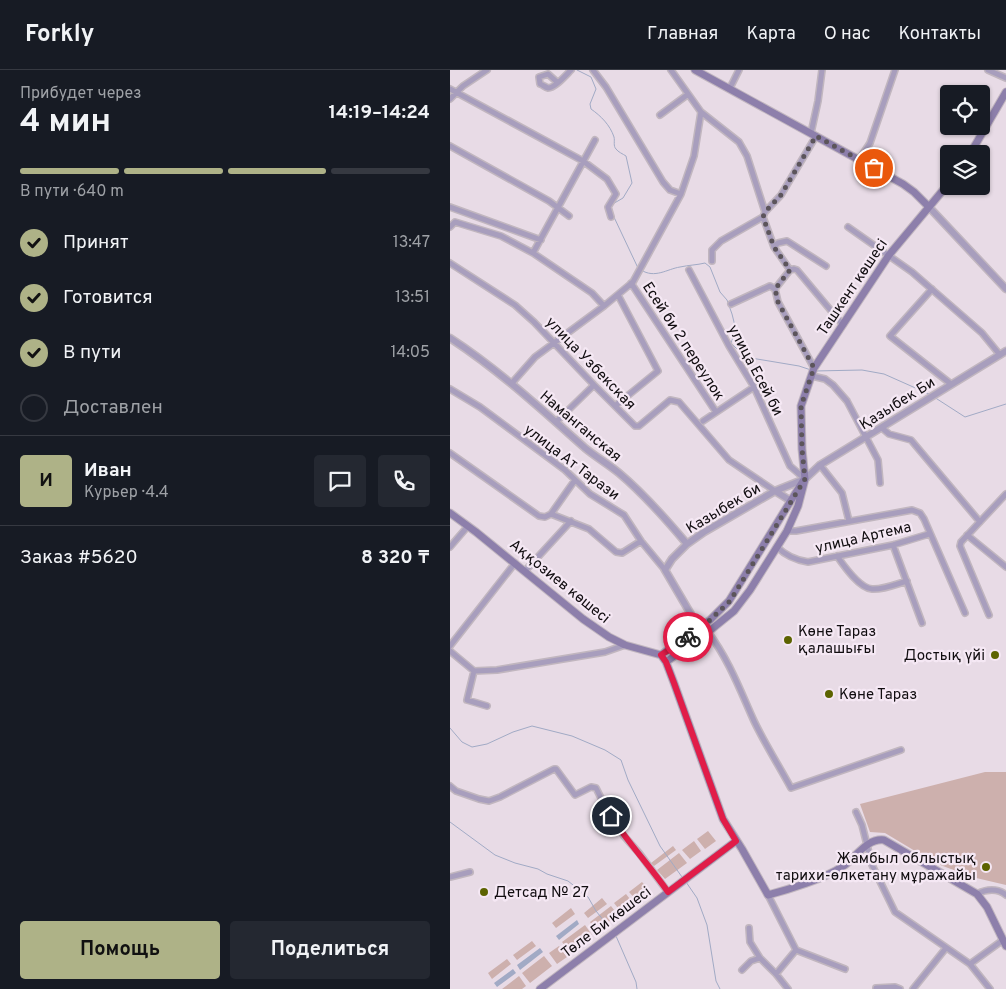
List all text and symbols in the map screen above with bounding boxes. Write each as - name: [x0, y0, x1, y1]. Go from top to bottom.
- text: Forkly: [25, 20, 94, 50]
- text: Главная: [647, 23, 718, 46]
- text: Карта: [746, 23, 796, 46]
- text: О нас: [824, 23, 870, 46]
- text: Контакты: [898, 23, 981, 46]
- text: Прибудет через: [20, 84, 142, 104]
- map controls: [940, 85, 990, 195]
- button: locate: [940, 85, 990, 135]
- text: 14:19–14:24: [328, 101, 430, 125]
- text: 4 мин: [20, 103, 111, 143]
- button: layers: [940, 145, 990, 195]
- pin: [853, 147, 895, 189]
- icon: bag: [860, 154, 888, 182]
- text: В пути · 640 m: [20, 182, 124, 202]
- icon: check: [20, 229, 48, 257]
- text: Принят: [63, 231, 129, 255]
- text: 13:47: [393, 233, 430, 253]
- street label: Ташкент көшесі: [814, 236, 893, 340]
- street label: Есей би 2 переулок: [637, 279, 728, 405]
- icon: check: [20, 284, 48, 312]
- text: Готовится: [63, 286, 153, 310]
- text: 13:51: [395, 288, 430, 308]
- street label: улица Узбекская: [541, 314, 639, 415]
- street label: улица Есей би: [723, 322, 787, 420]
- icon: check: [20, 339, 48, 367]
- text: В пути: [63, 341, 121, 365]
- text: 14:05: [391, 343, 430, 363]
- street label: Қазыбек Би: [856, 373, 939, 435]
- street label: Наманганская: [535, 387, 625, 467]
- text: Доставлен: [63, 396, 163, 420]
- street label: улица Ат Тарази: [519, 421, 623, 505]
- button: chat: [314, 455, 366, 507]
- button: phone: [378, 455, 430, 507]
- text: Иван: [84, 459, 132, 483]
- text: И: [39, 469, 53, 493]
- street label: Казыбек би: [683, 480, 765, 539]
- text: Курьер · 4.4: [84, 483, 169, 503]
- street label: улица Артема: [813, 518, 913, 559]
- street label: Аққозиев көшесі: [505, 536, 613, 629]
- text: Заказ #5620: [20, 546, 138, 570]
- text: 8 320 ₸: [361, 546, 430, 570]
- courier: [663, 612, 713, 662]
- icon: bike: [674, 623, 702, 651]
- place label: Көне Тараз қалашығы: [798, 623, 876, 659]
- marker: Көне Тараз қалашығы: [782, 634, 794, 646]
- place label: Достық үйі: [904, 647, 985, 666]
- marker: Достық үйі: [989, 649, 1001, 661]
- place label: Көне Тараз: [839, 686, 917, 705]
- marker: Көне Тараз: [823, 688, 835, 700]
- pin: [590, 795, 632, 837]
- icon: home: [597, 802, 625, 830]
- place label: Жамбыл облыстық тарихи-өлкетану мұражайы: [776, 850, 976, 886]
- marker: Жамбыл облыстық тарихи-өлкетану мұражайы: [980, 861, 992, 873]
- street label: Төле Би көшесі: [558, 883, 656, 963]
- place label: Детсад № 27: [494, 884, 589, 903]
- marker: Детсад № 27: [478, 886, 490, 898]
- button: Помощь: [20, 921, 220, 979]
- button: Поделиться: [230, 921, 430, 979]

